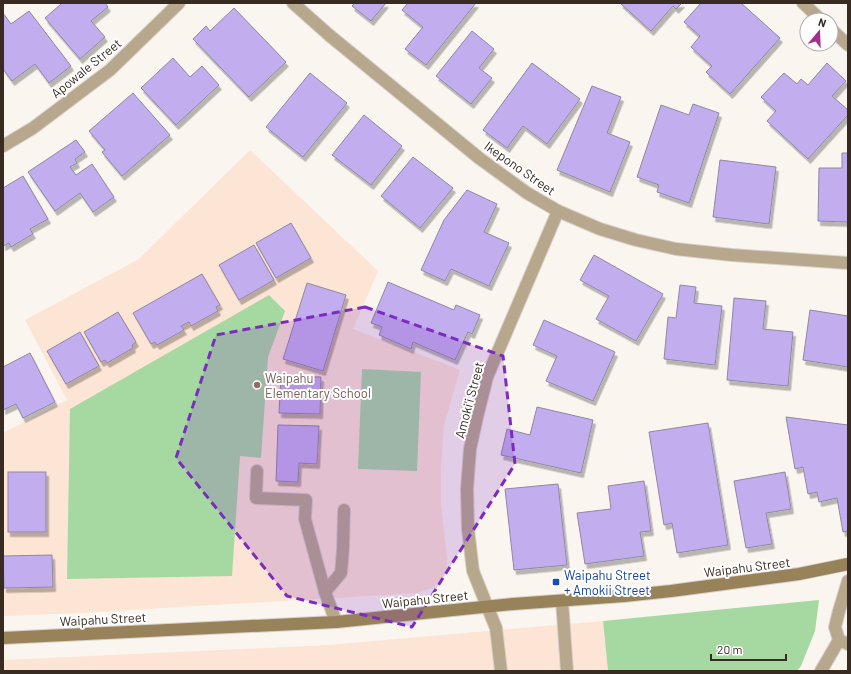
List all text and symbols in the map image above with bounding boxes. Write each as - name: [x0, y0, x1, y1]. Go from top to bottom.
- north arrow: [799, 12, 839, 52]
- text: N: [817, 15, 828, 29]
- street label: Apowale Street: [48, 35, 124, 101]
- street label: Ikepono Street: [481, 138, 559, 198]
- street label: Amoki'i Street: [451, 360, 487, 440]
- place label: Waipahu Elementary School: [265, 370, 371, 401]
- marker: Waipahu Elementary School: [252, 380, 262, 390]
- street label: Waipahu Street: [703, 554, 791, 580]
- place label: Waipahu Street + Amokii Street: [564, 567, 651, 598]
- marker: Waipahu Street + Amokii Street: [551, 577, 561, 587]
- street label: Waipahu Street: [381, 587, 469, 611]
- street label: Waipahu Street: [59, 609, 147, 629]
- scale bar: [711, 636, 786, 662]
- text: 20 m: [717, 642, 743, 656]

